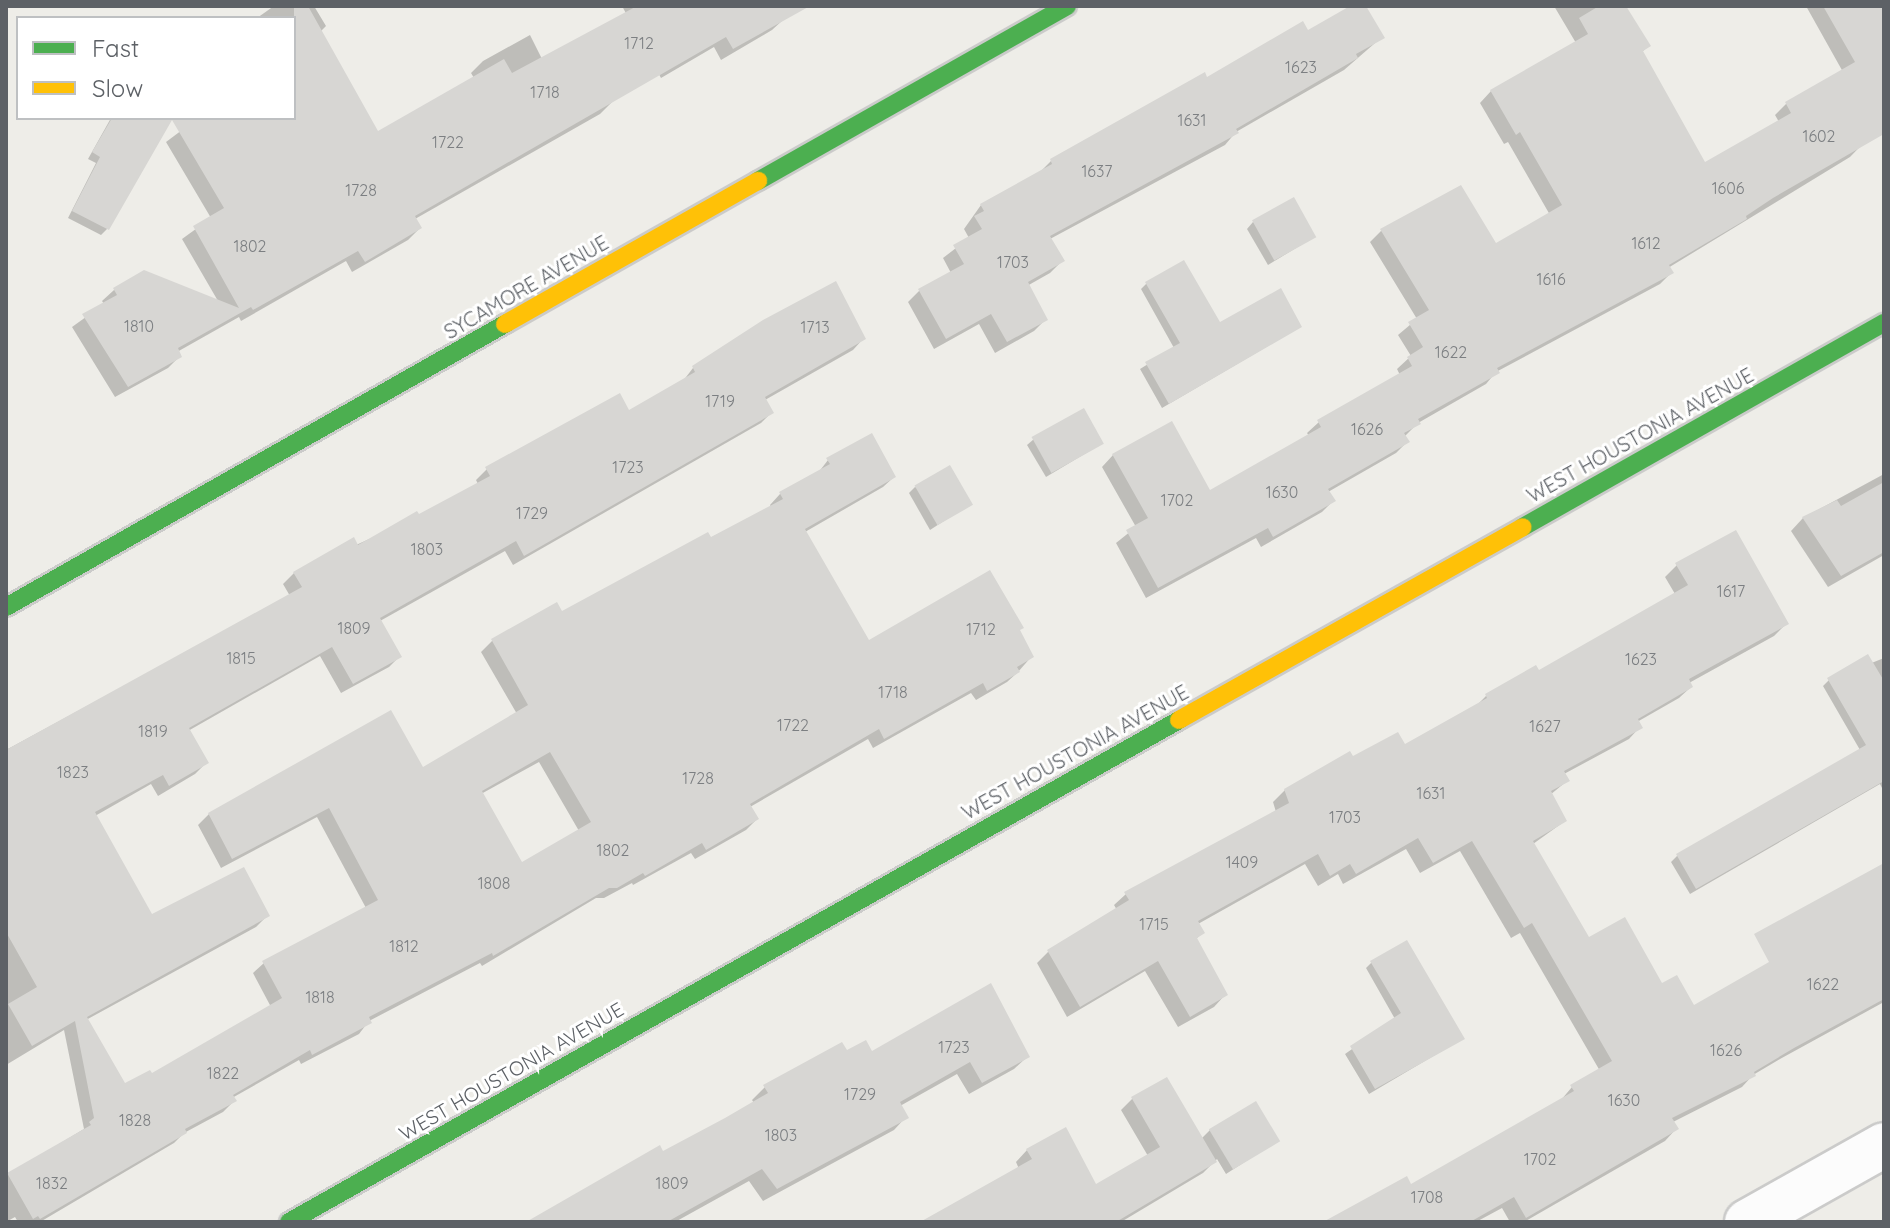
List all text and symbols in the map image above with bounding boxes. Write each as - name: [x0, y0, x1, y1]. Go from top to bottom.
- legend: [16, 16, 296, 120]
- text: Fast: [92, 33, 139, 63]
- house number: 1712: [624, 33, 654, 53]
- house number: 1623: [1285, 57, 1317, 77]
- text: Slow: [92, 73, 143, 103]
- house number: 1718: [530, 82, 560, 102]
- house number: 1631: [1178, 110, 1206, 130]
- house number: 1602: [1803, 126, 1835, 146]
- house number: 1722: [432, 132, 464, 152]
- house number: 1637: [1081, 161, 1113, 181]
- house number: 1606: [1712, 178, 1744, 198]
- house number: 1728: [345, 180, 377, 200]
- street label: SYCAMORE AVENUE: [440, 230, 612, 344]
- house number: 1612: [1631, 233, 1661, 253]
- house number: 1802: [234, 236, 266, 256]
- house number: 1703: [997, 252, 1029, 272]
- house number: 1616: [1537, 269, 1565, 289]
- house number: 1810: [124, 316, 154, 336]
- house number: 1713: [800, 317, 830, 337]
- house number: 1622: [1435, 342, 1467, 362]
- street label: WEST HOUSTONIA AVENUE: [1523, 363, 1757, 507]
- house number: 1719: [705, 391, 735, 411]
- house number: 1626: [1351, 419, 1383, 439]
- house number: 1723: [612, 457, 644, 477]
- house number: 1630: [1266, 482, 1298, 502]
- house number: 1702: [1161, 490, 1193, 510]
- house number: 1729: [516, 503, 548, 523]
- house number: 1803: [411, 539, 443, 559]
- house number: 1617: [1717, 581, 1745, 601]
- house number: 1809: [337, 618, 371, 638]
- house number: 1712: [966, 619, 996, 639]
- house number: 1815: [226, 648, 256, 668]
- house number: 1623: [1625, 649, 1657, 669]
- street label: WEST HOUSTONIA AVENUE: [958, 680, 1192, 824]
- house number: 1718: [878, 682, 908, 702]
- house number: 1722: [777, 715, 809, 735]
- house number: 1627: [1529, 716, 1561, 736]
- house number: 1819: [138, 721, 168, 741]
- house number: 1823: [57, 762, 89, 782]
- house number: 1728: [682, 768, 714, 788]
- house number: 1631: [1417, 783, 1445, 803]
- house number: 1703: [1329, 807, 1361, 827]
- house number: 1802: [597, 840, 629, 860]
- house number: 1409: [1226, 852, 1258, 872]
- house number: 1808: [478, 873, 510, 893]
- house number: 1715: [1139, 914, 1169, 934]
- house number: 1812: [389, 936, 419, 956]
- house number: 1622: [1807, 974, 1839, 994]
- house number: 1818: [305, 987, 335, 1007]
- street label: WEST HOUSTONIA AVENUE: [394, 997, 628, 1145]
- house number: 1723: [938, 1037, 970, 1057]
- house number: 1626: [1710, 1040, 1742, 1060]
- house number: 1822: [207, 1063, 239, 1083]
- house number: 1729: [844, 1084, 876, 1104]
- house number: 1630: [1608, 1090, 1640, 1110]
- house number: 1828: [119, 1110, 151, 1130]
- house number: 1803: [765, 1125, 797, 1145]
- house number: 1702: [1524, 1149, 1556, 1169]
- house number: 1832: [36, 1173, 68, 1193]
- house number: 1809: [655, 1173, 689, 1193]
- house number: 1708: [1411, 1187, 1443, 1207]

